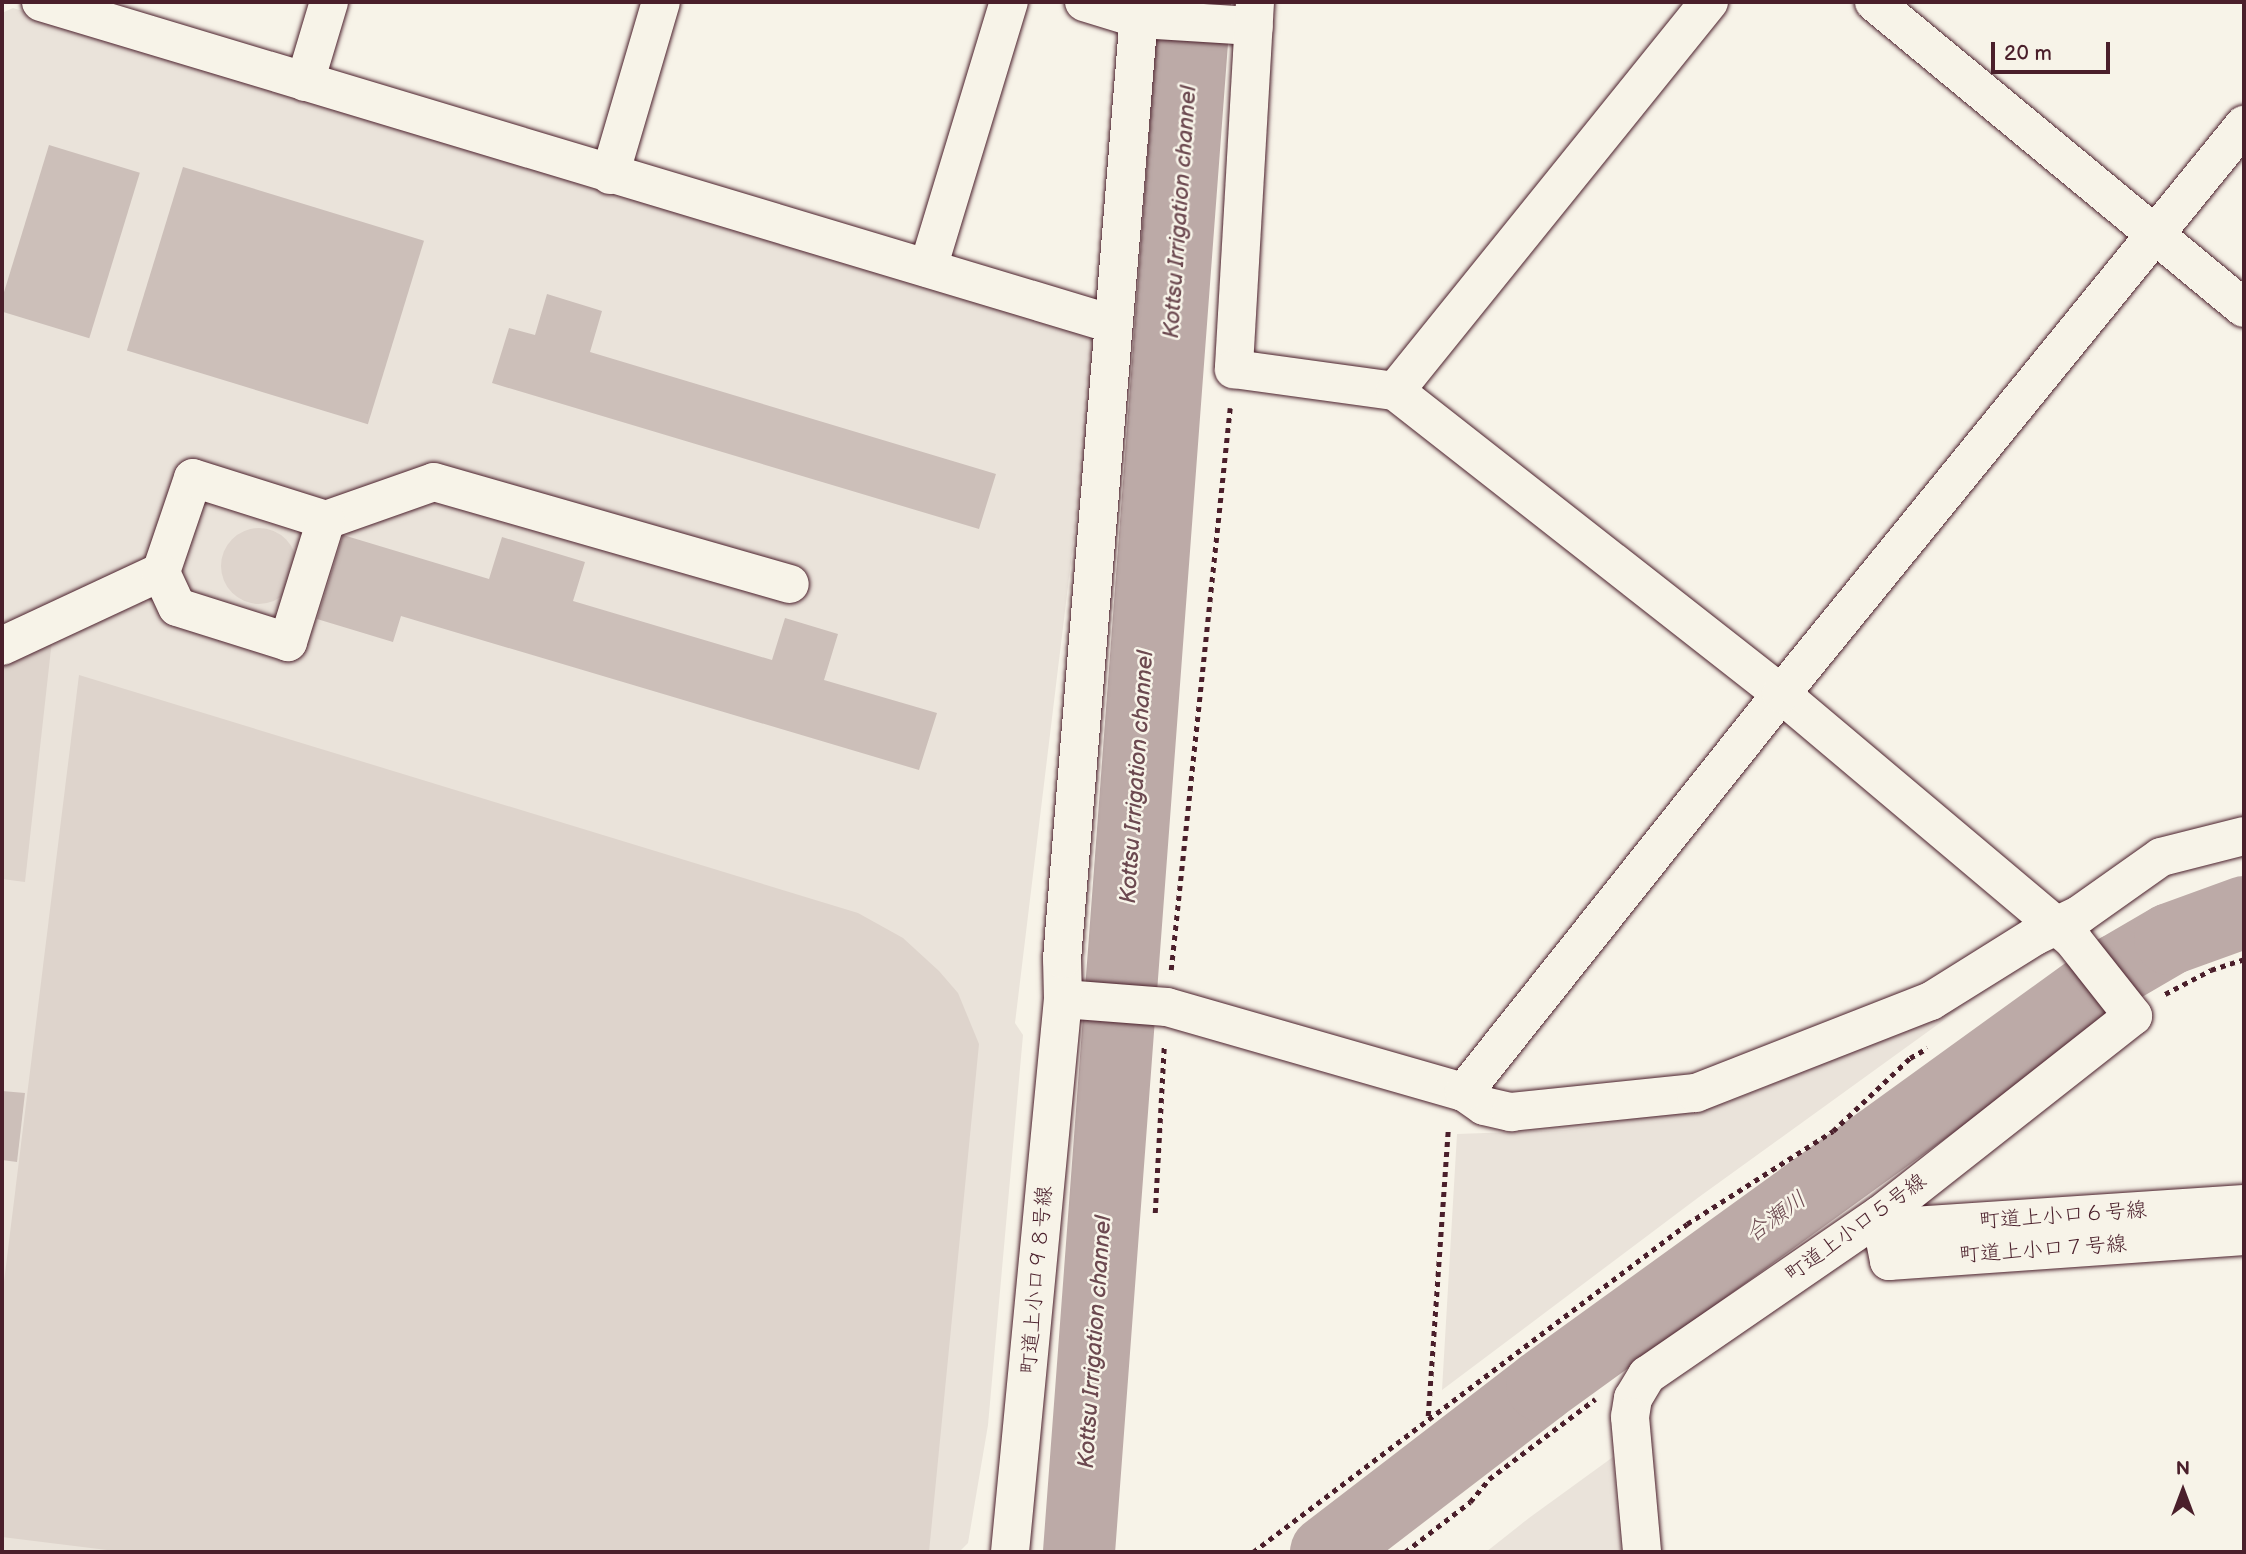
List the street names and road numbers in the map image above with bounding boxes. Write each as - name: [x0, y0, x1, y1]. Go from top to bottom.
- street label: 町道上小口５号線: [1781, 1168, 1931, 1288]
- street label: 町道上小口９８号線: [1016, 1185, 1058, 1375]
- street label: 町道上小口６号線: [1978, 1198, 2148, 1234]
- street label: 町道上小口７号線: [1958, 1232, 2128, 1268]

